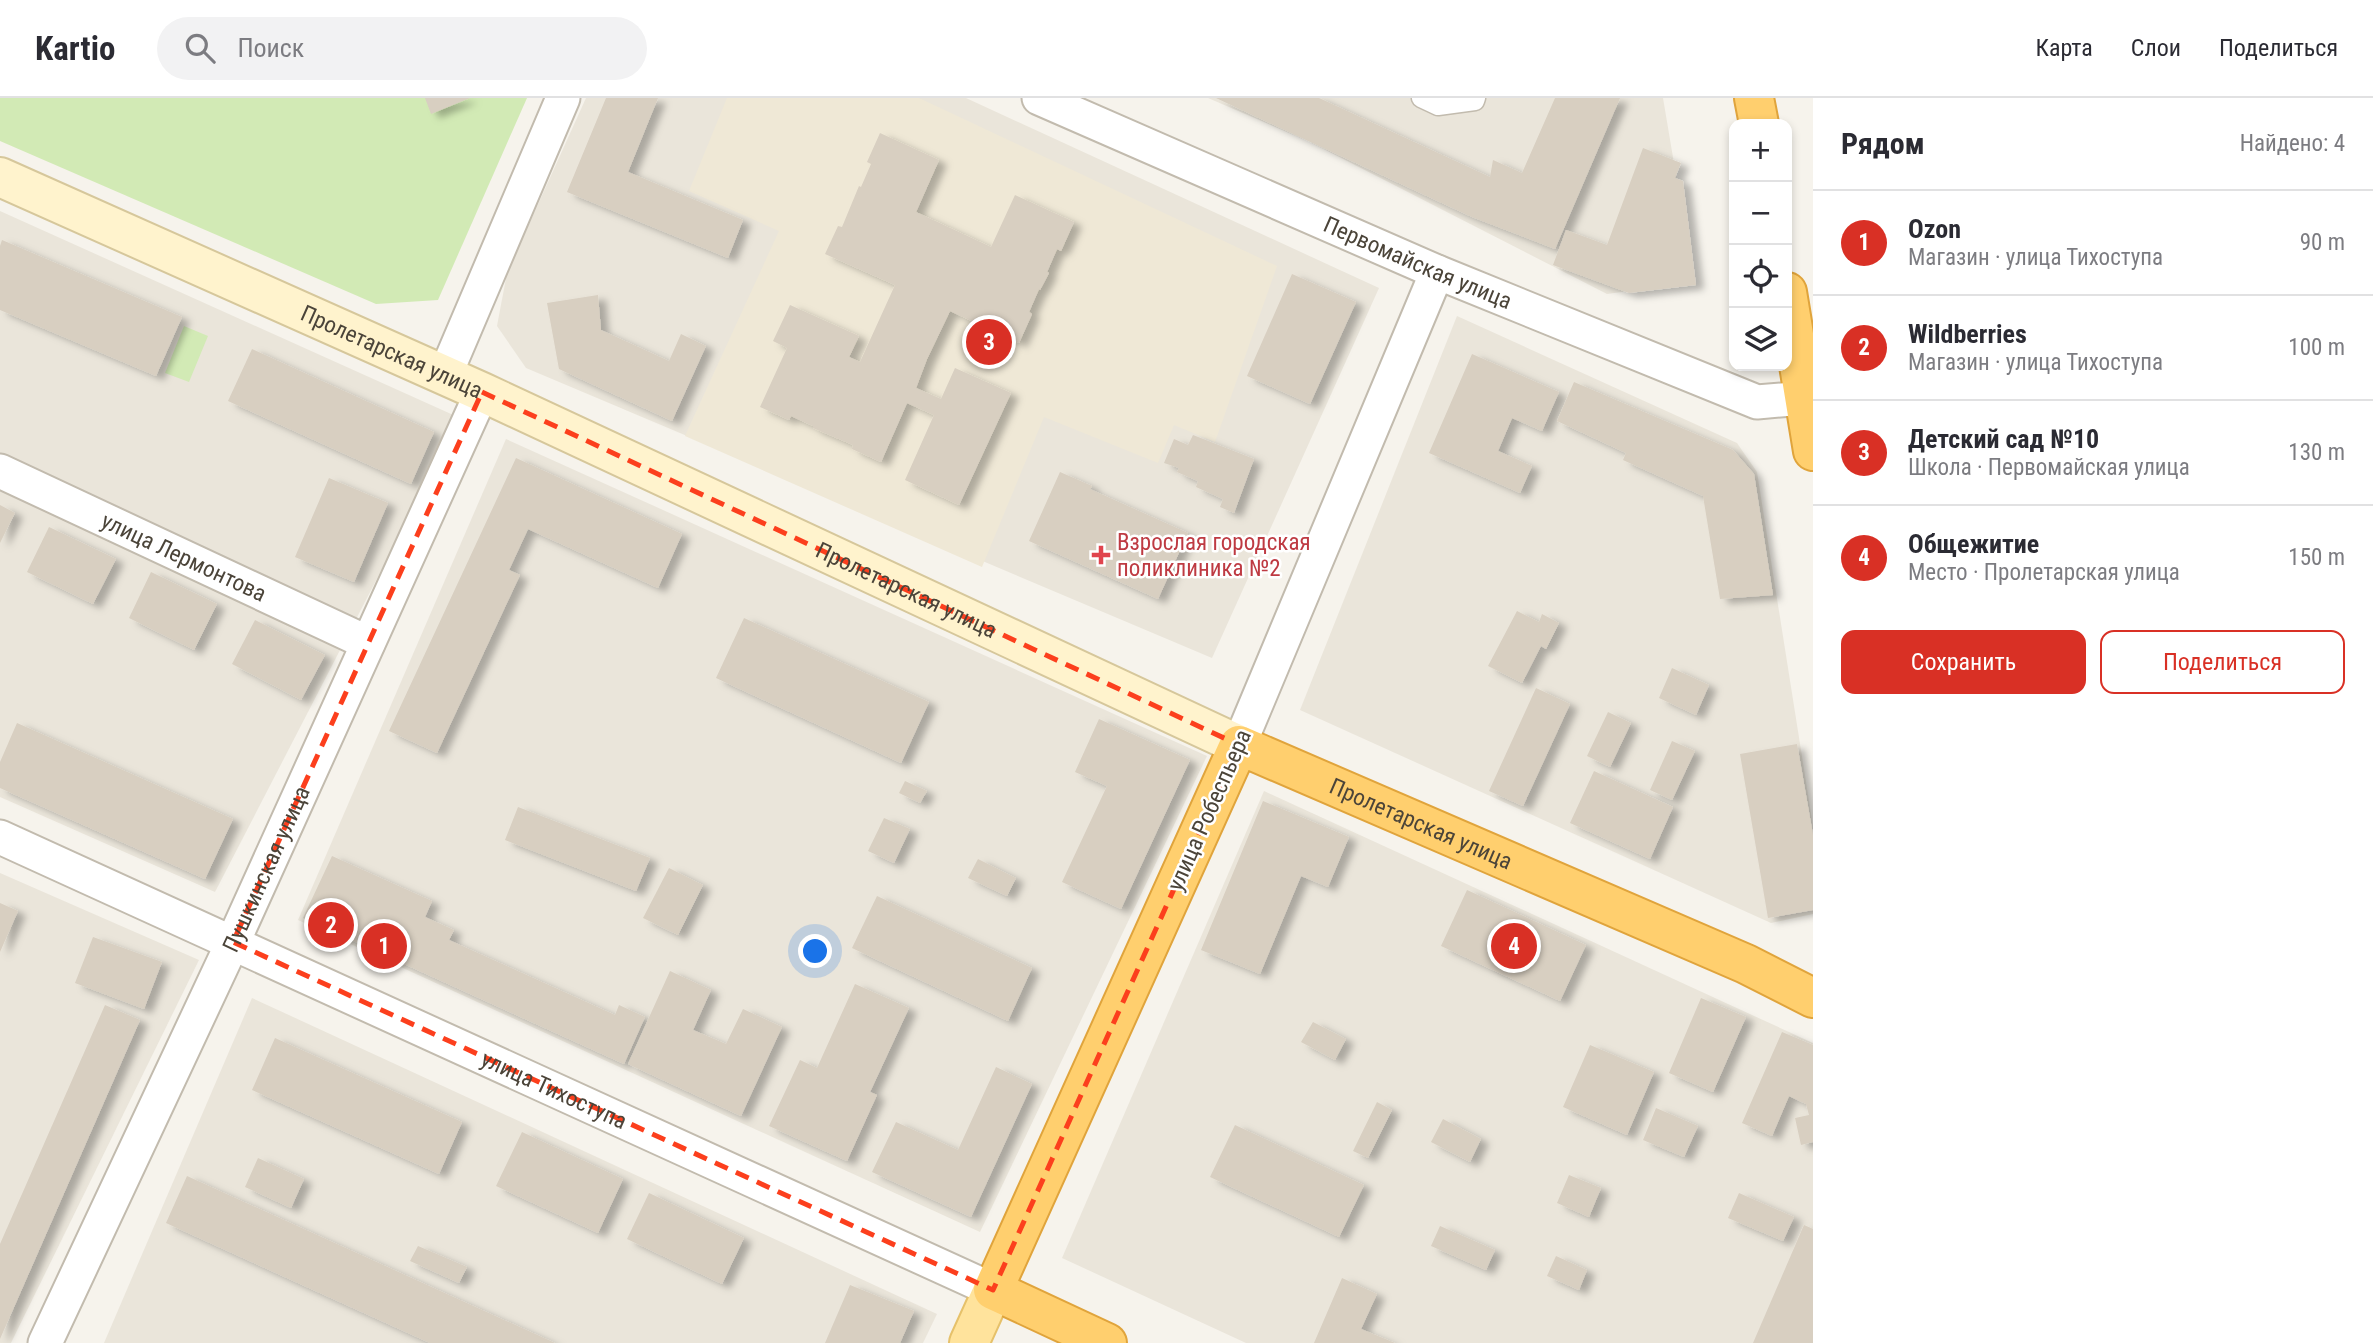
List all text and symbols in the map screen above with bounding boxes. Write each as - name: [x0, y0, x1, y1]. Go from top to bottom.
- search box: [157, 17, 647, 80]
- text: Kartio: [35, 29, 115, 68]
- icon: search: [181, 29, 219, 67]
- text: Поиск: [237, 33, 304, 63]
- text: Карта: [2035, 34, 2093, 62]
- text: Слои: [2131, 34, 2181, 62]
- text: Поделиться: [2219, 34, 2338, 62]
- map controls: [1729, 119, 1792, 371]
- button: +: [1729, 119, 1792, 182]
- text: Рядом: [1841, 126, 1925, 161]
- text: Найдено: 4: [2240, 130, 2345, 157]
- button: −: [1729, 182, 1792, 245]
- street label: Первомайская улица: [1319, 211, 1516, 315]
- text: Ozon: [1908, 214, 1961, 244]
- text: 1: [1858, 229, 1870, 256]
- text: 90 m: [2300, 229, 2345, 256]
- text: Магазин · улица Тихоступа: [1908, 244, 2163, 271]
- button: locate: [1729, 245, 1792, 308]
- street label: Пролетарская улица: [296, 300, 487, 405]
- button: layers: [1729, 308, 1792, 371]
- pin: 3: [966, 316, 1012, 368]
- text: Wildberries: [1908, 319, 2027, 349]
- text: 2: [1858, 334, 1870, 361]
- text: 100 m: [2288, 334, 2345, 361]
- text: Магазин · улица Тихоступа: [1908, 349, 2163, 376]
- text: Детский сад №10: [1908, 424, 2099, 454]
- text: 3: [1858, 439, 1870, 466]
- text: 130 m: [2288, 439, 2345, 466]
- text: Школа · Первомайская улица: [1908, 454, 2190, 481]
- street label: улица Лермонтова: [97, 507, 270, 608]
- place label: Взрослая городская поликлиника №2: [1117, 529, 1311, 582]
- text: Общежитие: [1908, 529, 2039, 559]
- street label: Пролетарская улица: [812, 537, 1001, 644]
- text: 4: [1858, 544, 1870, 571]
- text: 150 m: [2288, 544, 2345, 571]
- marker: Взрослая городская поликлиника №2: [1091, 545, 1111, 565]
- text: Место · Пролетарская улица: [1908, 559, 2180, 586]
- button: Сохранить: [1841, 630, 2086, 694]
- button: Поделиться: [2100, 630, 2345, 694]
- street label: улица Робеспьера: [1162, 725, 1257, 895]
- street label: Пролетарская улица: [1325, 773, 1516, 875]
- street label: Пушкинская улица: [217, 782, 316, 957]
- pin: 2: [308, 899, 354, 951]
- pin: 1: [361, 920, 407, 972]
- pin: 4: [1491, 920, 1537, 972]
- your location: [798, 934, 832, 968]
- street label: улица Тихоступа: [477, 1045, 631, 1135]

